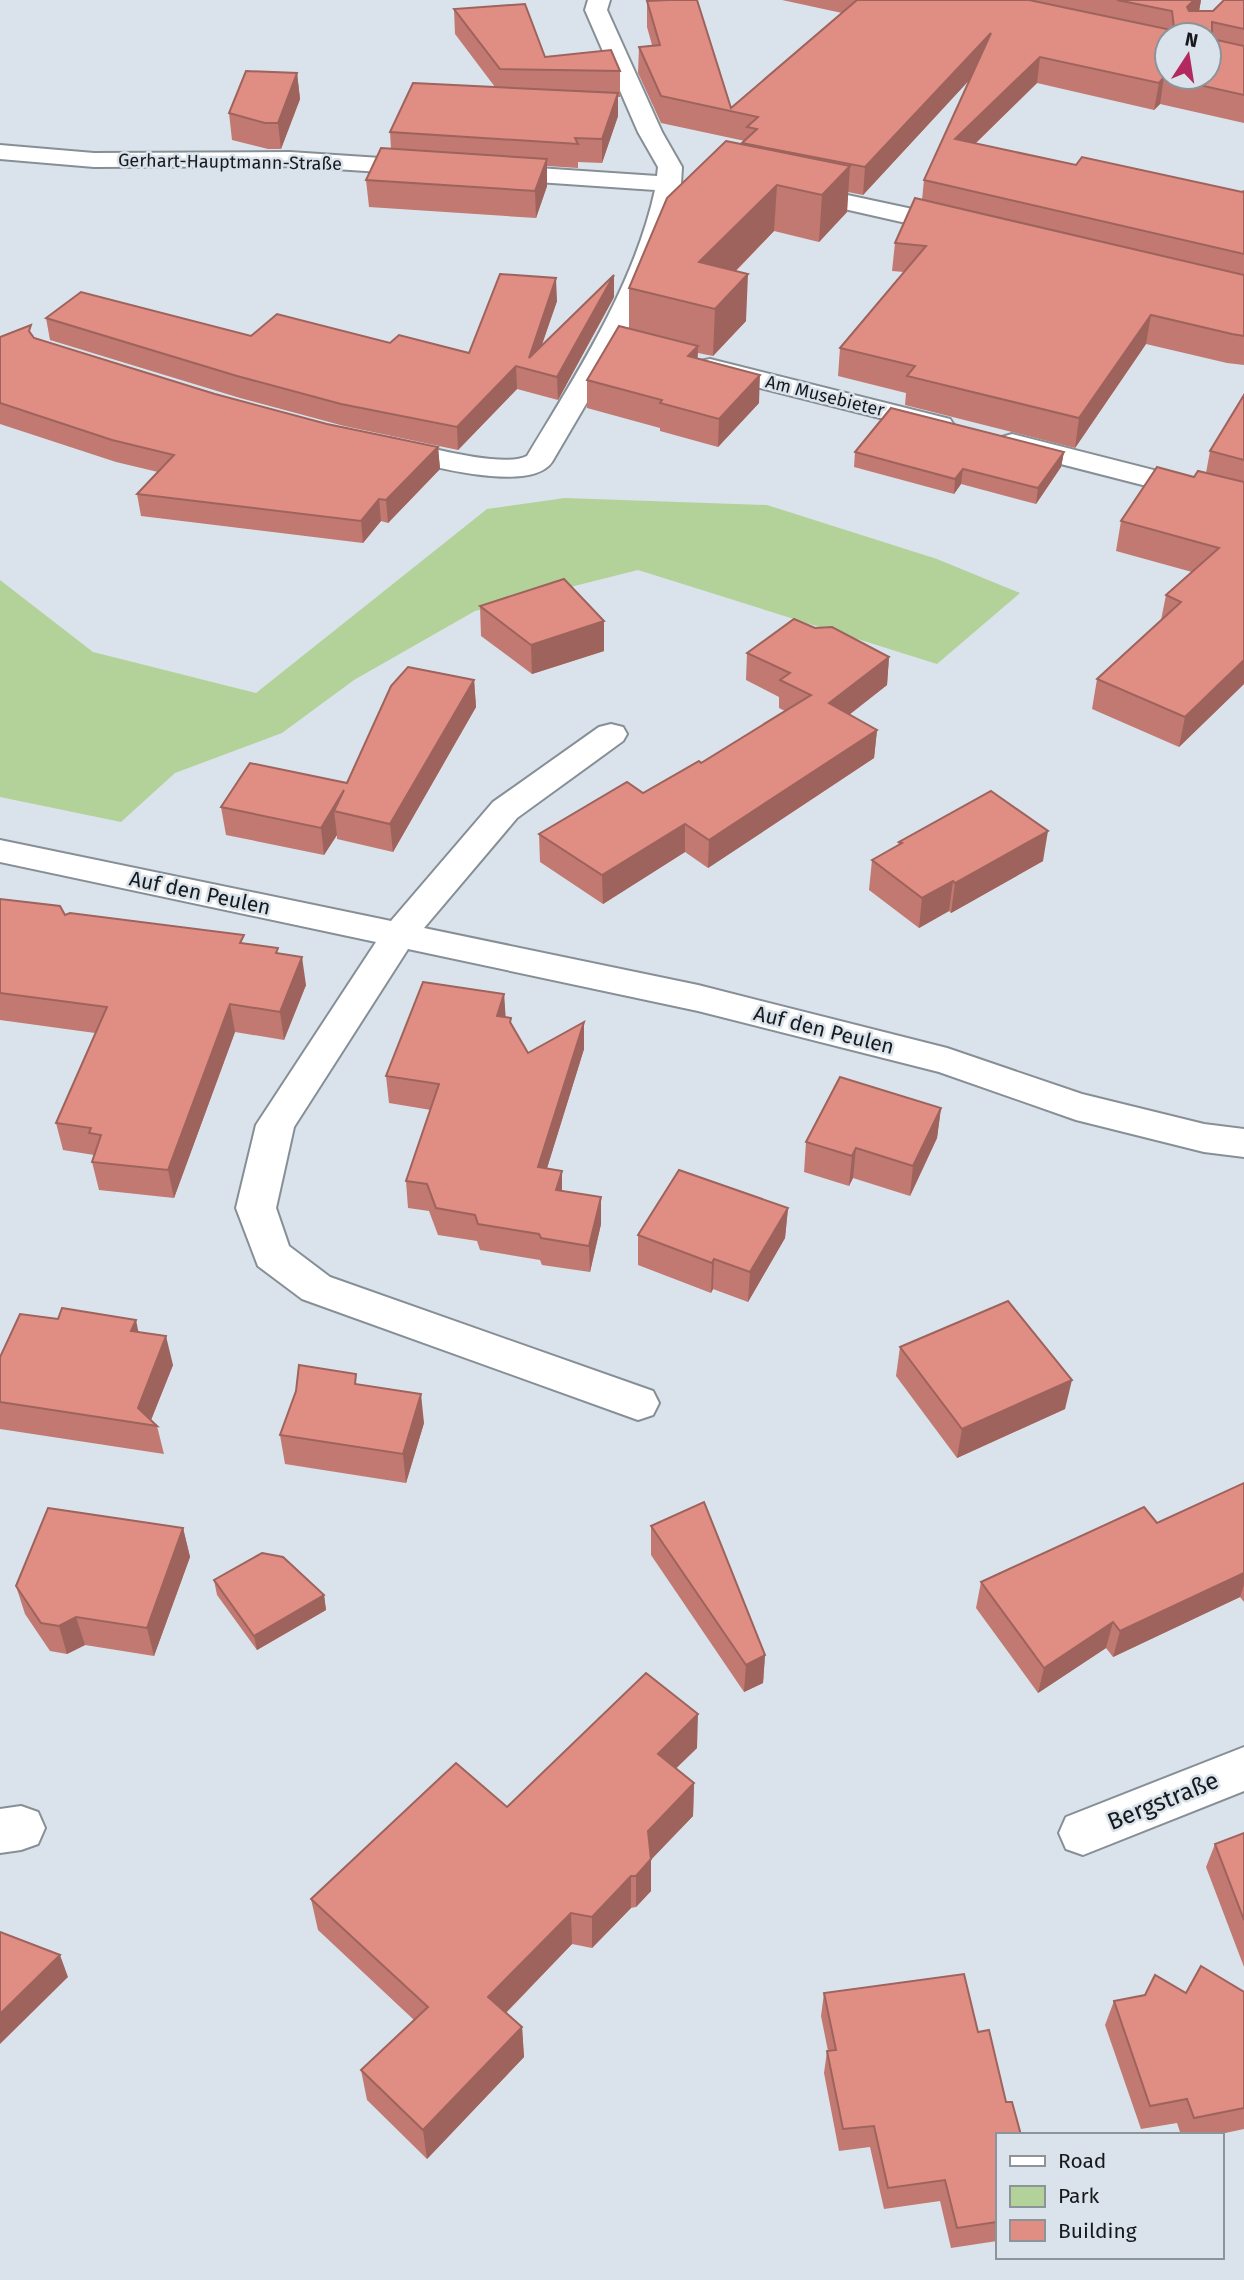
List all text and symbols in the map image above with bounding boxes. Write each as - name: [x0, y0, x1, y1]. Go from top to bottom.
- north arrow: [1153, 21, 1223, 91]
- text: N: [1183, 27, 1200, 52]
- street label: Gerhart-Hauptmann-Straße: [118, 149, 342, 175]
- street label: Am Musebieter: [763, 371, 887, 421]
- street label: Auf den Peulen: [127, 865, 273, 921]
- street label: Auf den Peulen: [751, 1000, 897, 1060]
- street label: Bergstraße: [1103, 1766, 1223, 1836]
- legend: [996, 2133, 1223, 2259]
- text: Road: [1058, 2148, 1106, 2174]
- text: Park: [1058, 2183, 1100, 2209]
- text: Building: [1058, 2218, 1137, 2244]

